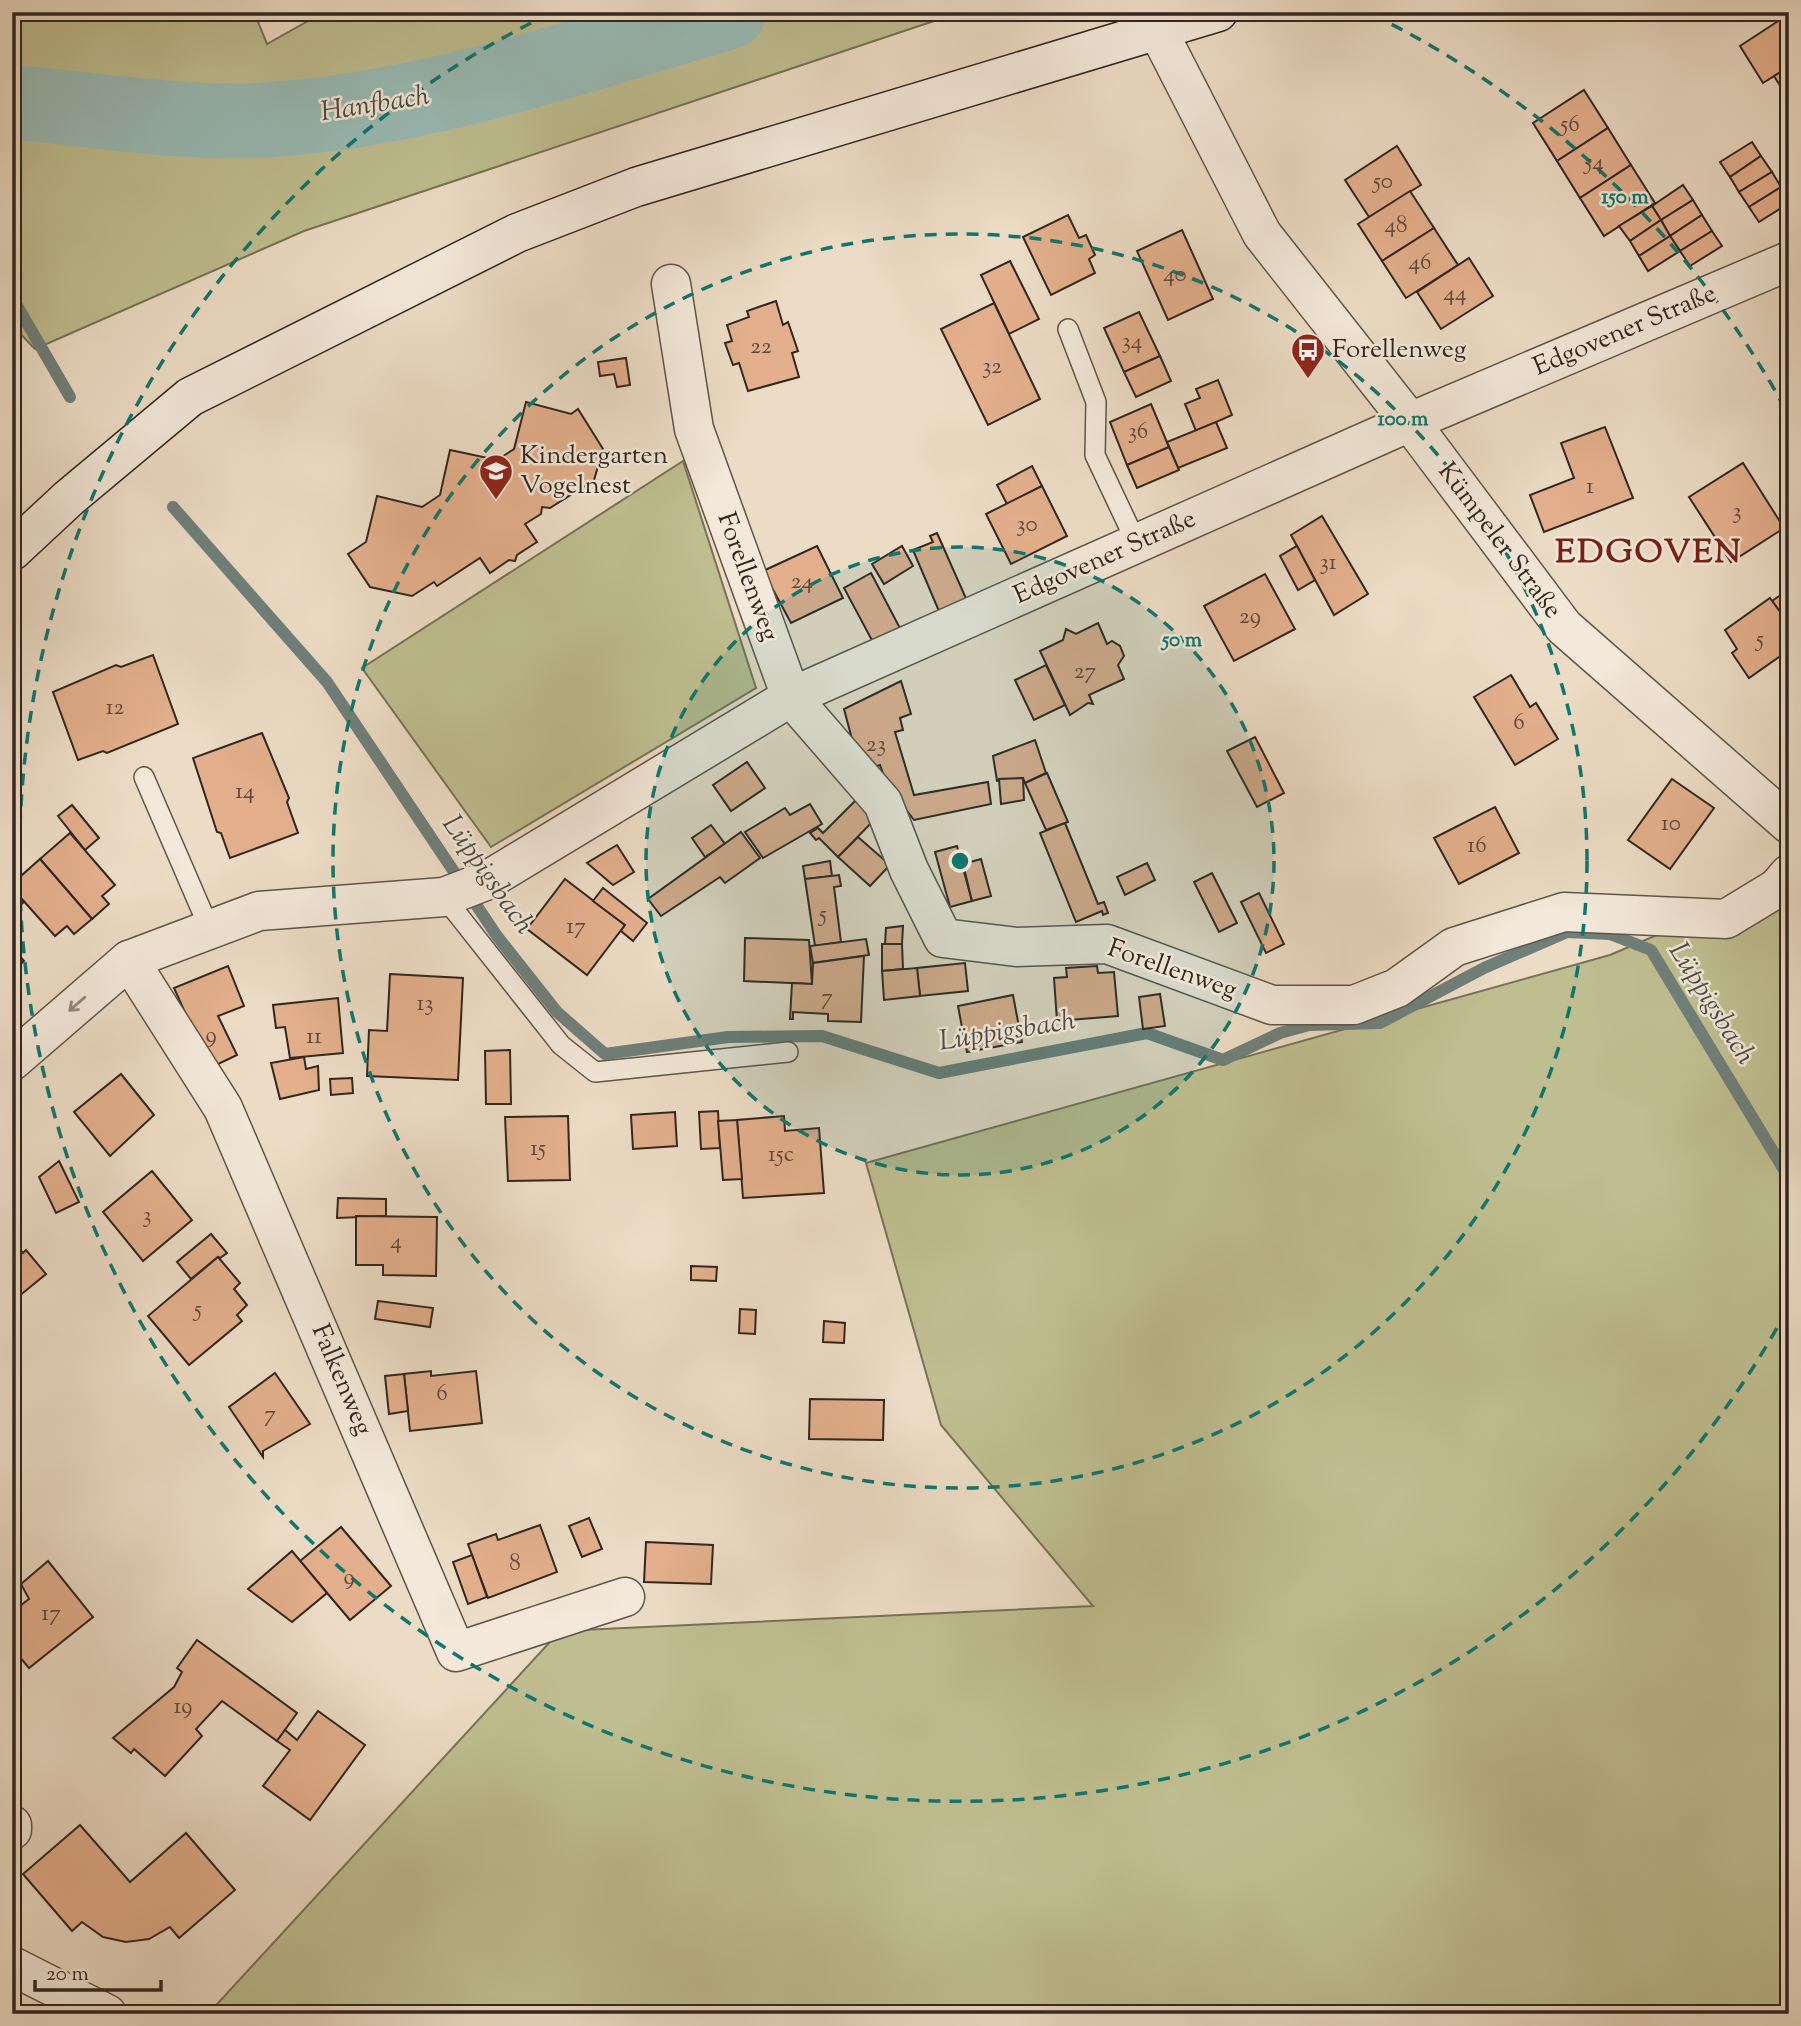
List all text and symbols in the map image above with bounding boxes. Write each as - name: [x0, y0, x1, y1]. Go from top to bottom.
- water label: Hanfbach: [318, 77, 433, 133]
- house number: 56: [1558, 109, 1580, 142]
- house number: 54: [1582, 147, 1604, 180]
- house number: 50: [1371, 166, 1393, 199]
- text: 150 m: [1601, 183, 1649, 213]
- house number: 48: [1384, 210, 1408, 243]
- house number: 46: [1409, 247, 1431, 280]
- house number: 40: [1163, 259, 1187, 292]
- street label: Edgovener Straße: [1528, 276, 1722, 386]
- house number: 44: [1443, 278, 1467, 311]
- house number: 34: [1122, 326, 1142, 359]
- house number: 22: [750, 331, 772, 364]
- bus stop icon: Forellenweg: [1289, 331, 1327, 380]
- place label: Forellenweg: [1332, 332, 1466, 369]
- house number: 32: [982, 351, 1002, 384]
- text: 100 m: [1378, 405, 1429, 435]
- house number: 36: [1128, 416, 1148, 449]
- place label: Kindergarten Vogelnest: [520, 438, 668, 505]
- school or university icon: Kindergarten Vogelnest: [477, 452, 515, 501]
- street label: Kümpeler Straße: [1428, 455, 1570, 627]
- house number: 1: [1586, 471, 1594, 504]
- house number: 3: [1732, 496, 1742, 529]
- street label: Edgovener Straße: [1008, 501, 1202, 615]
- street label: Forellenweg: [707, 508, 787, 646]
- house number: 30: [1016, 509, 1038, 542]
- district label: EDGOVEN: [1555, 530, 1743, 578]
- house number: 31: [1319, 547, 1337, 580]
- house number: 24: [791, 566, 813, 599]
- house number: 29: [1239, 601, 1261, 634]
- house number: 5: [1754, 624, 1764, 657]
- text: 50 m: [1160, 626, 1203, 656]
- house number: 27: [1074, 656, 1097, 689]
- house number: 12: [106, 692, 125, 725]
- house number: 6: [1513, 707, 1525, 740]
- house number: 23: [866, 729, 886, 762]
- house number: 14: [235, 776, 255, 809]
- water label: Lüppigsbach: [431, 807, 543, 943]
- house number: 10: [1661, 808, 1681, 841]
- house number: 16: [1467, 830, 1487, 863]
- centre of rings: [948, 849, 972, 873]
- house number: 5: [817, 899, 827, 932]
- house number: 17: [566, 911, 586, 944]
- street label: Forellenweg: [1102, 931, 1242, 1009]
- water label: Lüppigsbach: [1658, 935, 1765, 1073]
- house number: 7: [821, 982, 833, 1015]
- house number: 13: [416, 988, 434, 1021]
- one-way arrow: [68, 996, 86, 1012]
- water label: Lüppigsbach: [936, 1001, 1078, 1063]
- house number: 9: [205, 1020, 217, 1053]
- house number: 11: [306, 1021, 322, 1054]
- house number: 15: [530, 1133, 546, 1166]
- house number: 15c: [768, 1139, 794, 1172]
- house number: 3: [142, 1200, 152, 1233]
- house number: 4: [390, 1226, 402, 1259]
- house number: 5: [192, 1294, 202, 1327]
- street label: Falkenweg: [301, 1319, 381, 1441]
- house number: 6: [436, 1378, 448, 1411]
- house number: 7: [264, 1399, 276, 1432]
- house number: 8: [509, 1548, 521, 1581]
- house number: 9: [343, 1562, 355, 1595]
- house number: 17: [41, 1598, 61, 1631]
- house number: 19: [174, 1691, 192, 1724]
- scale bar: [35, 1949, 161, 1993]
- text: 20 m: [46, 1960, 89, 1990]

